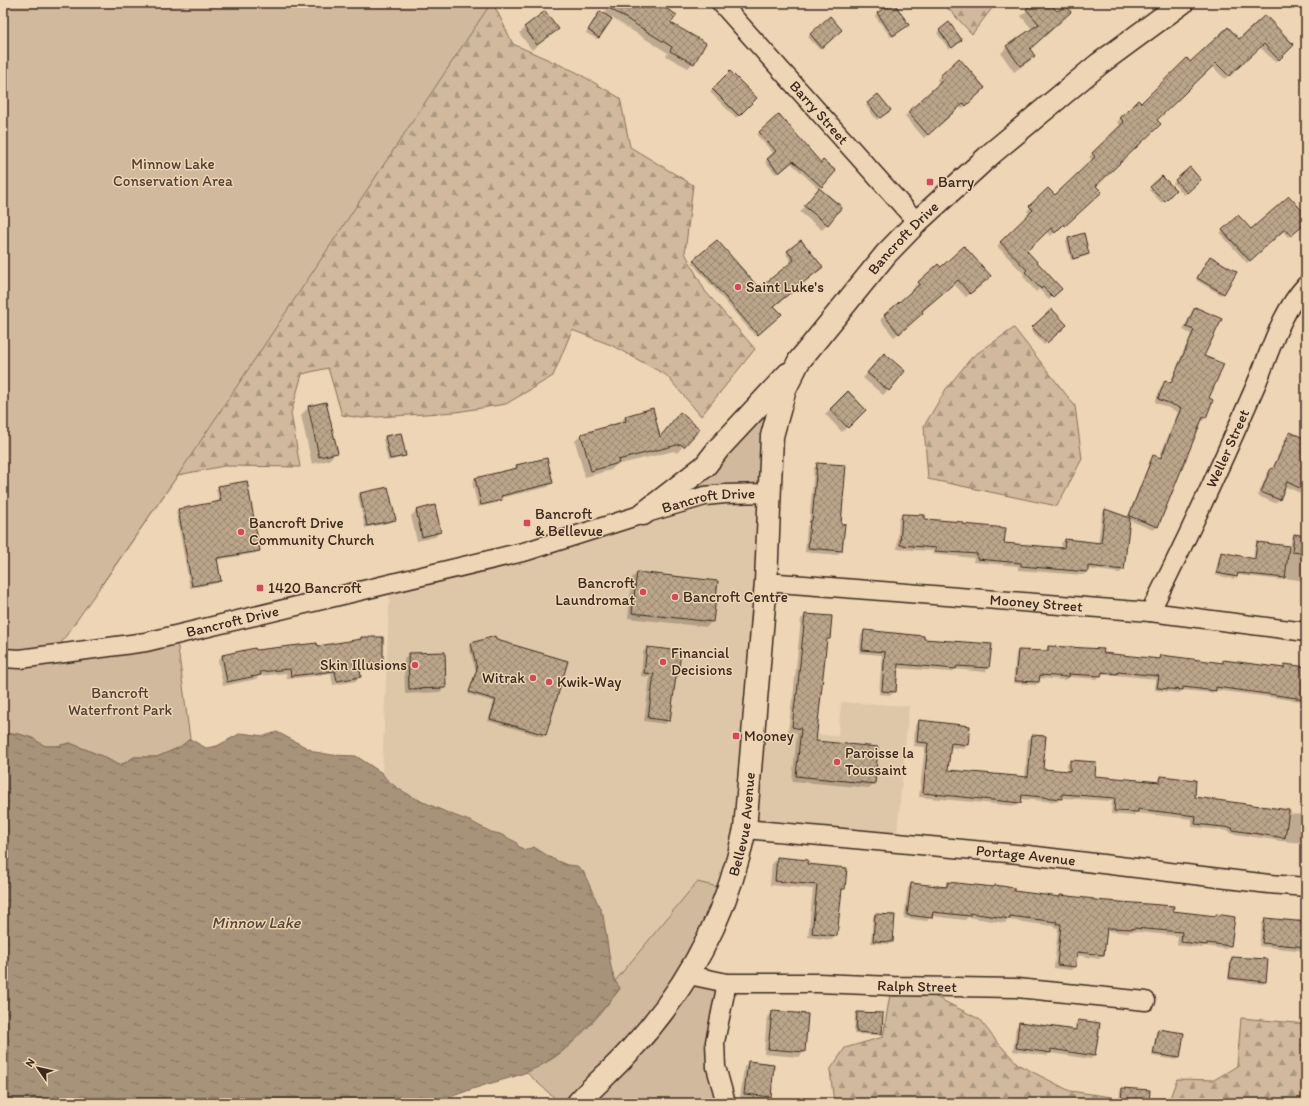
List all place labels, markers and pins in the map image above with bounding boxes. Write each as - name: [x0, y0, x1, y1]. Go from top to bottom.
- place label: Barry: [938, 173, 974, 191]
- marker: Barry: [925, 177, 935, 187]
- place label: Saint Luke's: [746, 278, 824, 296]
- marker: Saint Luke's: [733, 282, 743, 292]
- place label: Bancroft & Bellevue: [535, 505, 603, 540]
- place label: Bancroft Drive Community Church: [249, 514, 374, 549]
- marker: Bancroft & Bellevue: [522, 518, 532, 528]
- marker: Bancroft Drive Community Church: [236, 527, 246, 537]
- place label: Bancroft Laundromat: [555, 574, 635, 609]
- place label: 1420 Bancroft: [268, 579, 362, 597]
- marker: 1420 Bancroft: [255, 583, 265, 593]
- marker: Bancroft Laundromat: [638, 587, 648, 597]
- place label: Bancroft Centre: [683, 588, 788, 606]
- marker: Bancroft Centre: [670, 592, 680, 602]
- place label: Financial Decisions: [671, 644, 733, 679]
- place label: Skin Illusions: [320, 656, 407, 674]
- marker: Financial Decisions: [658, 657, 668, 667]
- marker: Skin Illusions: [410, 660, 420, 670]
- place label: Witrak: [482, 669, 525, 687]
- marker: Witrak: [528, 673, 538, 683]
- place label: Kwik-Way: [557, 673, 621, 691]
- marker: Kwik-Way: [544, 677, 554, 687]
- place label: Mooney: [744, 727, 794, 745]
- marker: Mooney: [731, 731, 741, 741]
- place label: Paroisse la Toussaint: [845, 744, 914, 779]
- marker: Paroisse la Toussaint: [832, 757, 842, 767]

